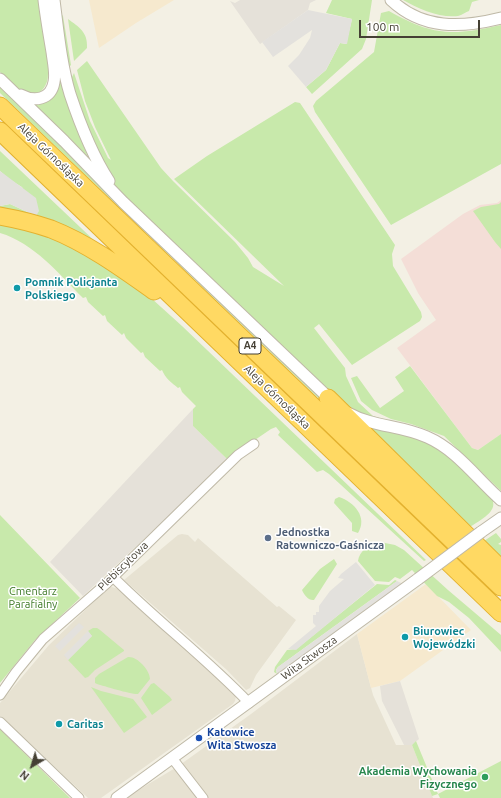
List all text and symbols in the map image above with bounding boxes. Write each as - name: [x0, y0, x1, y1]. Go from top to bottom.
- scale bar: [361, 12, 482, 38]
- text: 100 m: [366, 20, 399, 33]
- street label: Aleja Górnośląska: [15, 120, 87, 190]
- place label: Pomnik Policjanta Polskiego: [25, 275, 117, 301]
- marker: Pomnik Policjanta Polskiego: [12, 283, 22, 293]
- road number: A4: [239, 338, 261, 354]
- street label: Aleja Górnośląska: [241, 362, 313, 432]
- place label: Jednostka Ratowniczo-Gaśnicza: [276, 525, 384, 551]
- marker: Jednostka Ratowniczo-Gaśnicza: [263, 533, 273, 543]
- street label: Plebiscytowa: [95, 539, 151, 593]
- park label: Cmentarz Parafialny: [9, 584, 57, 610]
- place label: Biurowiec Wojewódzki: [413, 624, 475, 650]
- marker: Biurowiec Wojewódzki: [400, 632, 410, 642]
- street label: Wita Stwosza: [278, 633, 340, 683]
- place label: Caritas: [67, 717, 103, 731]
- marker: Caritas: [54, 719, 64, 729]
- place label: Katowice Wita Stwosza: [207, 725, 277, 751]
- marker: Katowice Wita Stwosza: [194, 733, 204, 743]
- north arrow: [12, 746, 52, 786]
- place label: Akademia Wychowania Fizycznego: [359, 764, 477, 790]
- text: N: [18, 768, 32, 783]
- marker: Akademia Wychowania Fizycznego: [480, 772, 490, 782]

